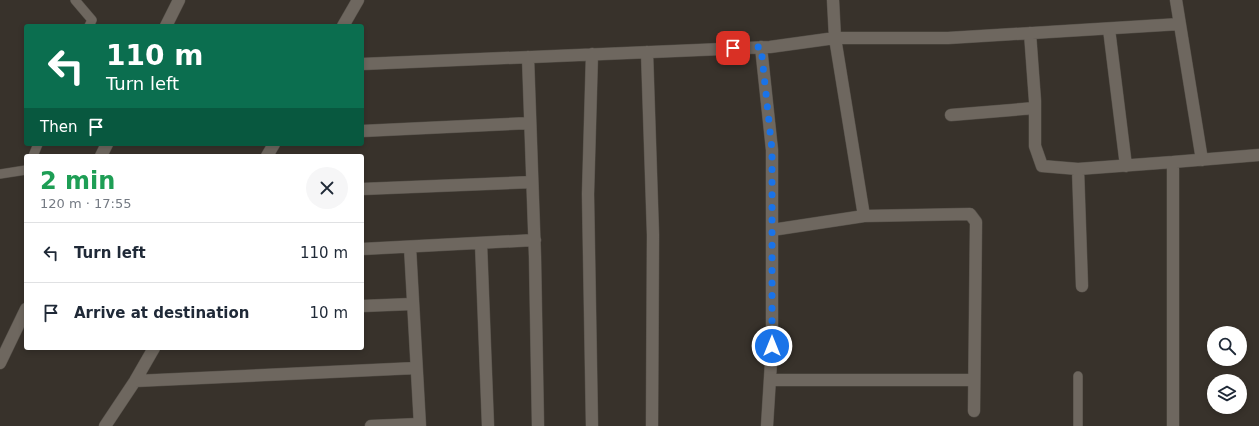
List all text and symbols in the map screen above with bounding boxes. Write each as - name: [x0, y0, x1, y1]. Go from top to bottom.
- pin: [716, 31, 750, 65]
- icon: arrive: [722, 37, 744, 59]
- text: 110 m: [106, 39, 203, 72]
- icon: left: [40, 40, 92, 92]
- text: Turn left: [106, 73, 179, 94]
- icon: arrive: [85, 116, 107, 138]
- text: Then: [40, 118, 77, 136]
- text: 2 min: [40, 167, 115, 195]
- button: close: [306, 167, 348, 209]
- text: 120 m · 17:55: [40, 196, 131, 211]
- icon: left: [40, 242, 62, 264]
- text: Turn left: [74, 244, 146, 262]
- text: 110 m: [300, 244, 348, 262]
- icon: arrive: [40, 302, 62, 324]
- text: Arrive at destination: [74, 304, 249, 322]
- text: 10 m: [310, 304, 348, 322]
- position arrow: [751, 325, 793, 367]
- map controls: [1207, 326, 1247, 414]
- button: search: [1207, 326, 1247, 366]
- button: layers: [1207, 374, 1247, 414]

